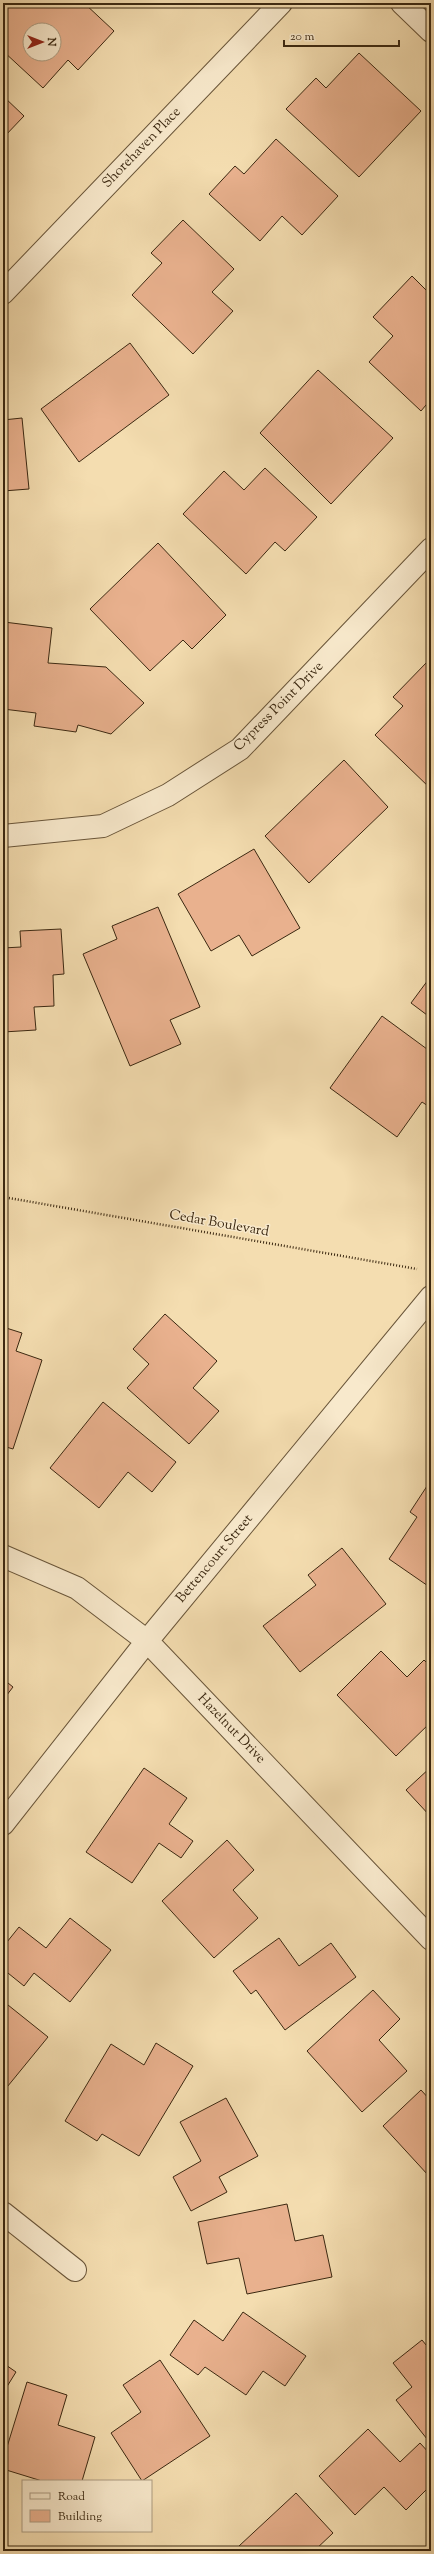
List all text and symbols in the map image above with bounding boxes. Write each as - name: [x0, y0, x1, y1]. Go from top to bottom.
- north arrow: [22, 22, 62, 62]
- scale bar: [284, 22, 399, 48]
- text: 20 m: [290, 28, 315, 46]
- text: N: [43, 37, 59, 47]
- street label: Shorehaven Place: [98, 103, 186, 193]
- street label: Cypress Point Drive: [229, 657, 329, 757]
- street label: Cedar Boulevard: [167, 1205, 271, 1243]
- street label: Bettencourt Street: [172, 1510, 258, 1608]
- street label: Hazelnut Drive: [192, 1689, 270, 1769]
- legend: [22, 2480, 152, 2532]
- text: Road: [58, 2488, 85, 2506]
- text: Building: [58, 2508, 102, 2526]

